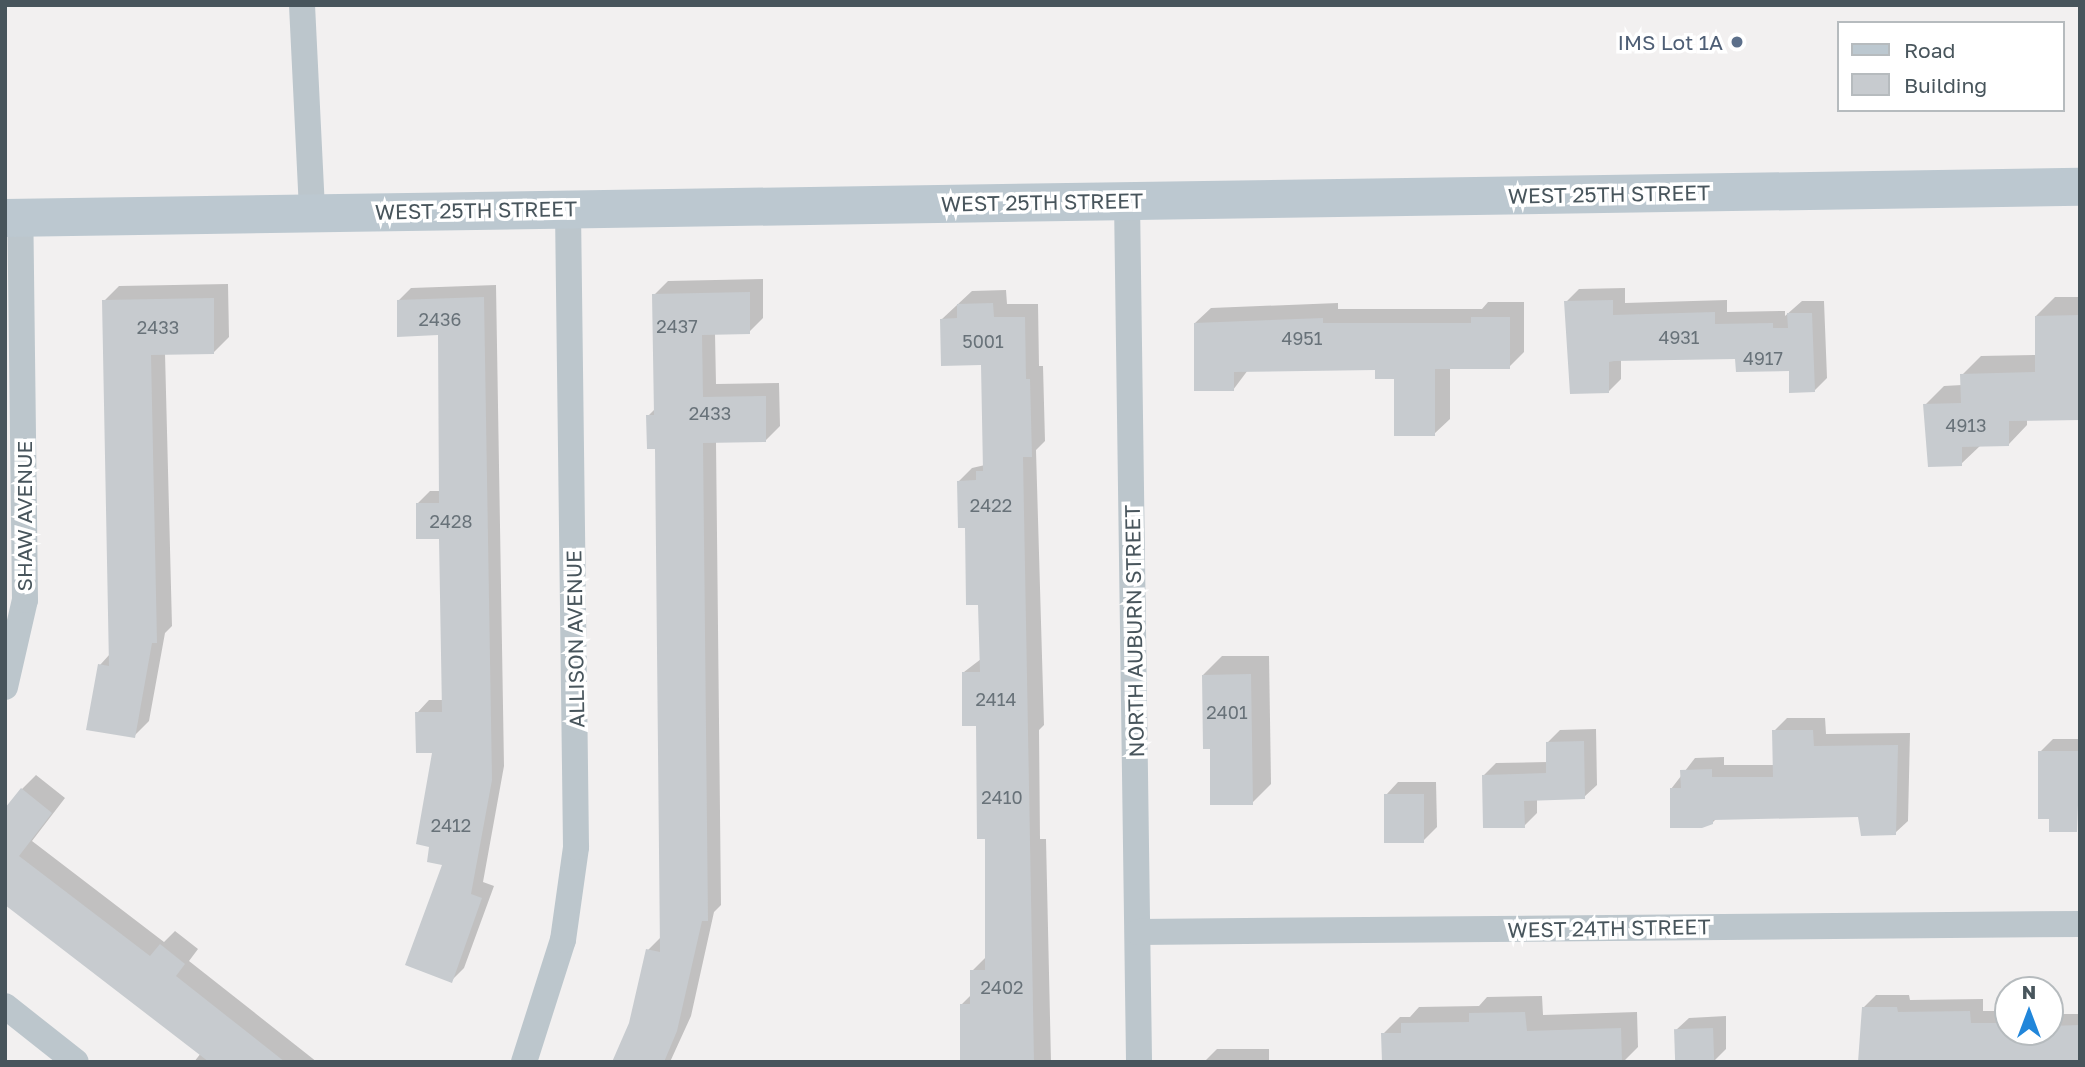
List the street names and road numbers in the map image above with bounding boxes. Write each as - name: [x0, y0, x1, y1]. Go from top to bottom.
- street label: WEST 25TH STREET: [1508, 180, 1710, 208]
- street label: WEST 25TH STREET: [941, 188, 1143, 216]
- street label: WEST 25TH STREET: [375, 196, 577, 224]
- street label: SHAW AVENUE: [11, 441, 37, 591]
- street label: NORTH AUBURN STREET: [1119, 504, 1149, 758]
- street label: ALLISON AVENUE: [561, 550, 589, 728]
- street label: WEST 24TH STREET: [1507, 914, 1711, 942]

